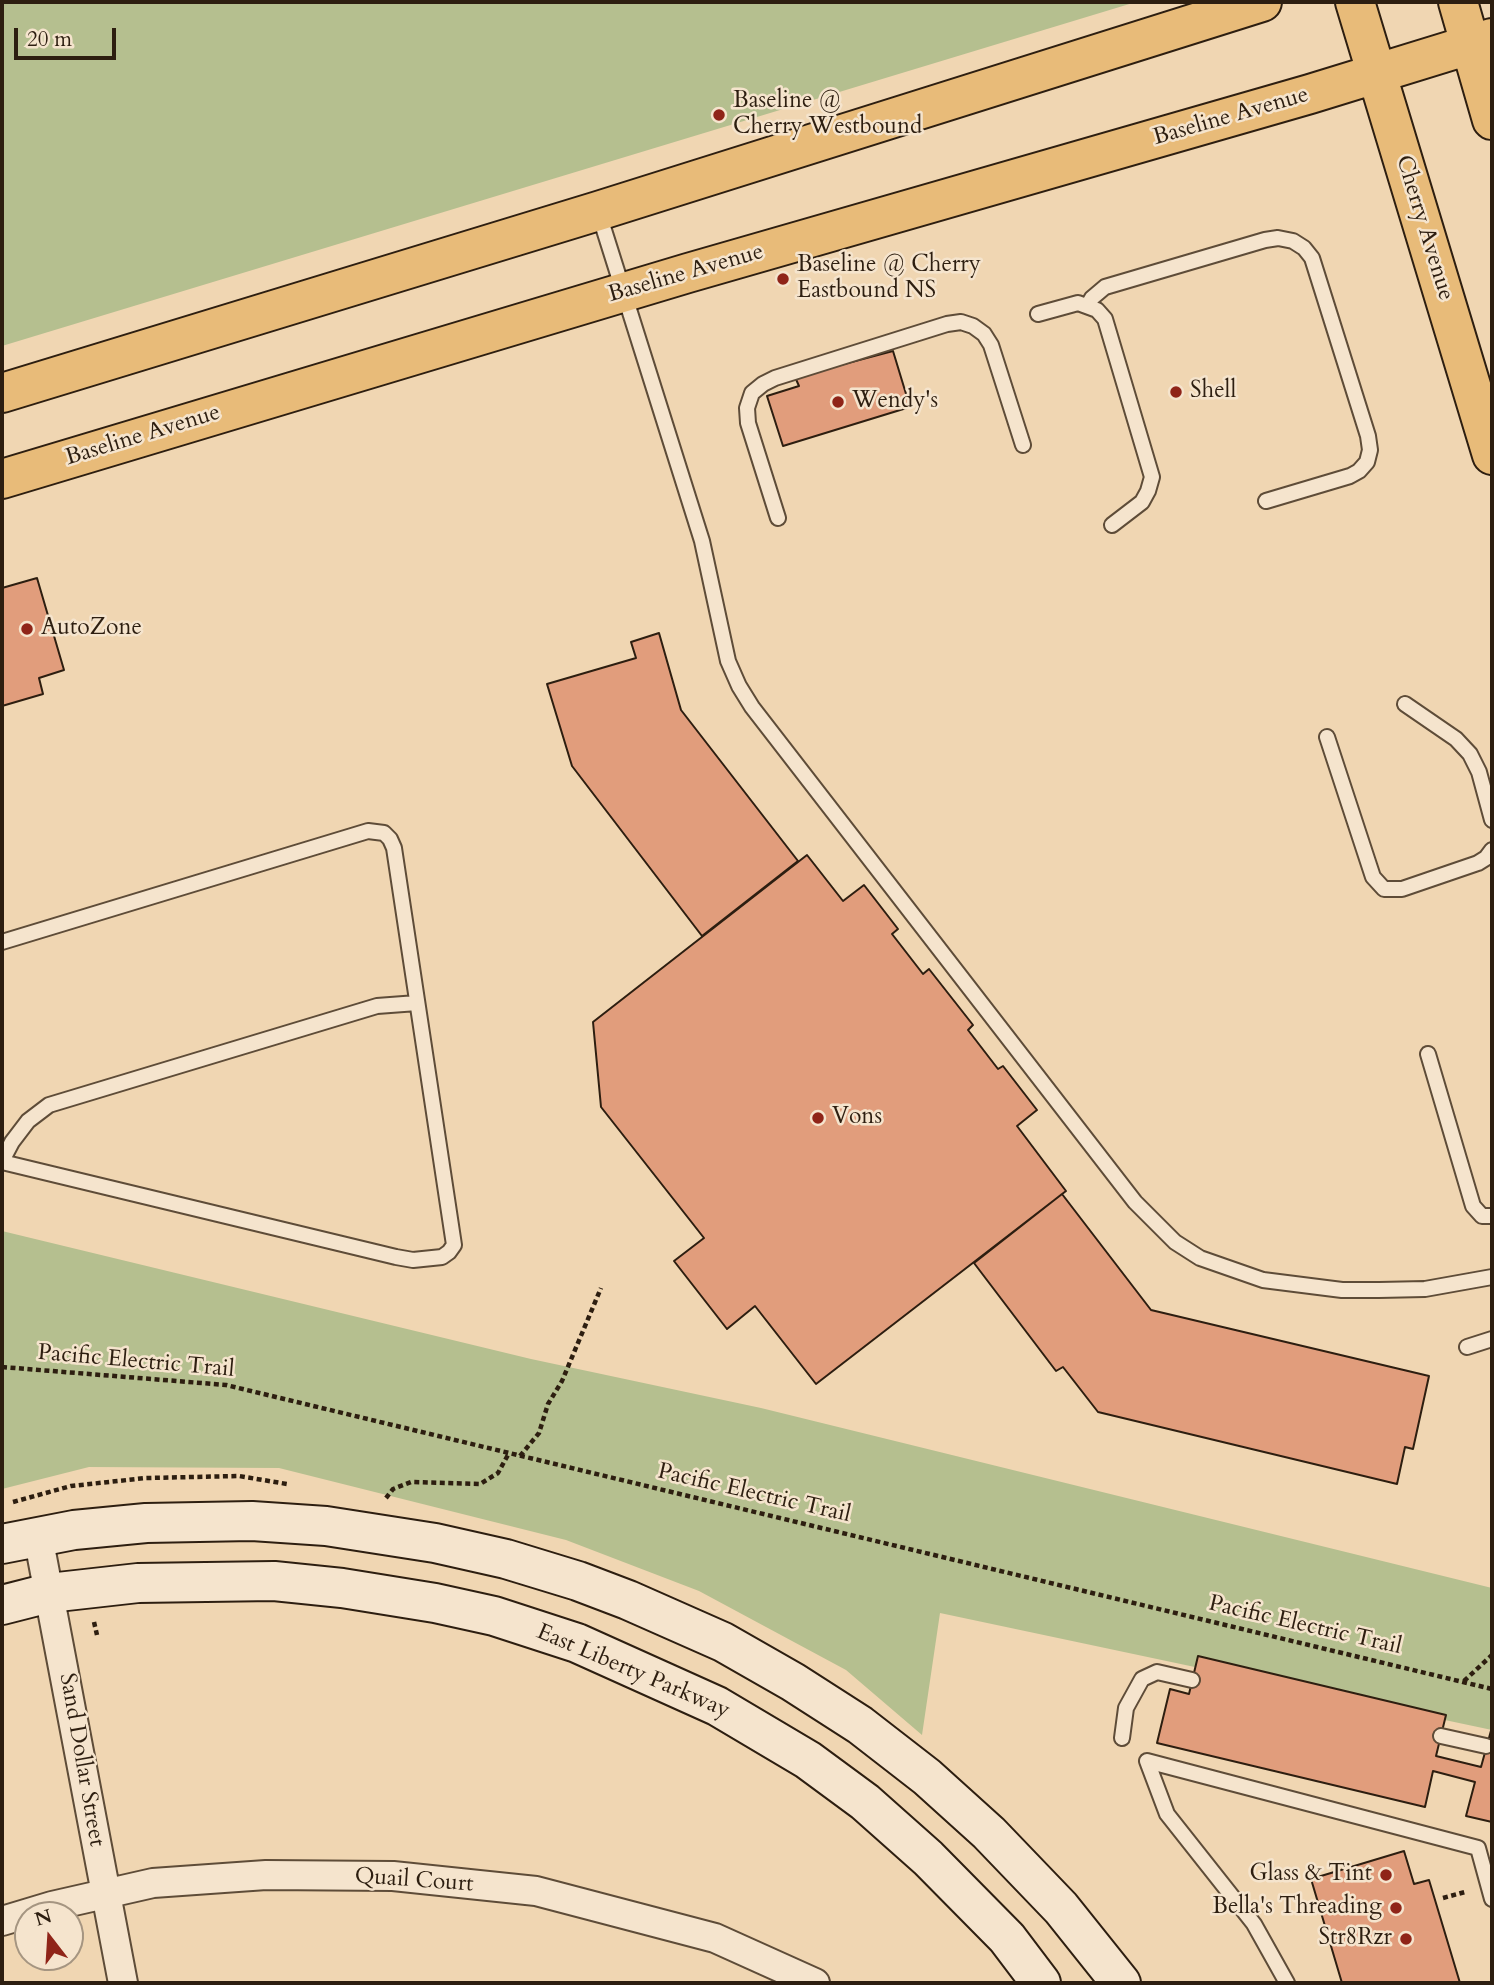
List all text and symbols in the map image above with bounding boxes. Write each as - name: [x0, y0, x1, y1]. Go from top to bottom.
- scale bar: [18, 14, 119, 58]
- text: 20 m: [27, 25, 72, 54]
- street label: Baseline Avenue: [1150, 82, 1312, 152]
- place label: Baseline @ Cherry Westbound: [733, 88, 922, 142]
- marker: Baseline @ Cherry Westbound: [711, 107, 727, 123]
- street label: Cherry Avenue: [1389, 152, 1459, 304]
- street label: Baseline Avenue: [605, 239, 767, 309]
- place label: Baseline @ Cherry Eastbound NS: [797, 252, 981, 306]
- marker: Baseline @ Cherry Eastbound NS: [775, 271, 791, 287]
- place label: Shell: [1190, 378, 1236, 406]
- marker: Shell: [1168, 384, 1184, 400]
- place label: Wendy's: [852, 388, 938, 416]
- marker: Wendy's: [830, 394, 846, 410]
- street label: Baseline Avenue: [62, 399, 224, 473]
- place label: AutoZone: [41, 615, 142, 643]
- marker: AutoZone: [19, 621, 35, 637]
- place label: Vons: [832, 1104, 882, 1132]
- marker: Vons: [810, 1110, 826, 1126]
- street label: Pacific Electric Trail: [36, 1340, 236, 1384]
- street label: Pacific Electric Trail: [655, 1458, 853, 1530]
- street label: Pacific Electric Trail: [1206, 1590, 1404, 1662]
- street label: East Liberty Parkway: [532, 1619, 734, 1725]
- street label: Sand Dollar Street: [52, 1671, 110, 1849]
- place label: Glass & Tint: [1249, 1861, 1372, 1889]
- street label: Quail Court: [354, 1863, 474, 1899]
- marker: Glass & Tint: [1378, 1867, 1394, 1883]
- place label: Bella's Threading: [1212, 1894, 1382, 1922]
- marker: Bella's Threading: [1388, 1900, 1404, 1916]
- north arrow: [14, 1901, 84, 1971]
- text: N: [32, 1903, 55, 1933]
- place label: Str8Rzr: [1318, 1925, 1392, 1953]
- marker: Str8Rzr: [1398, 1931, 1414, 1947]

